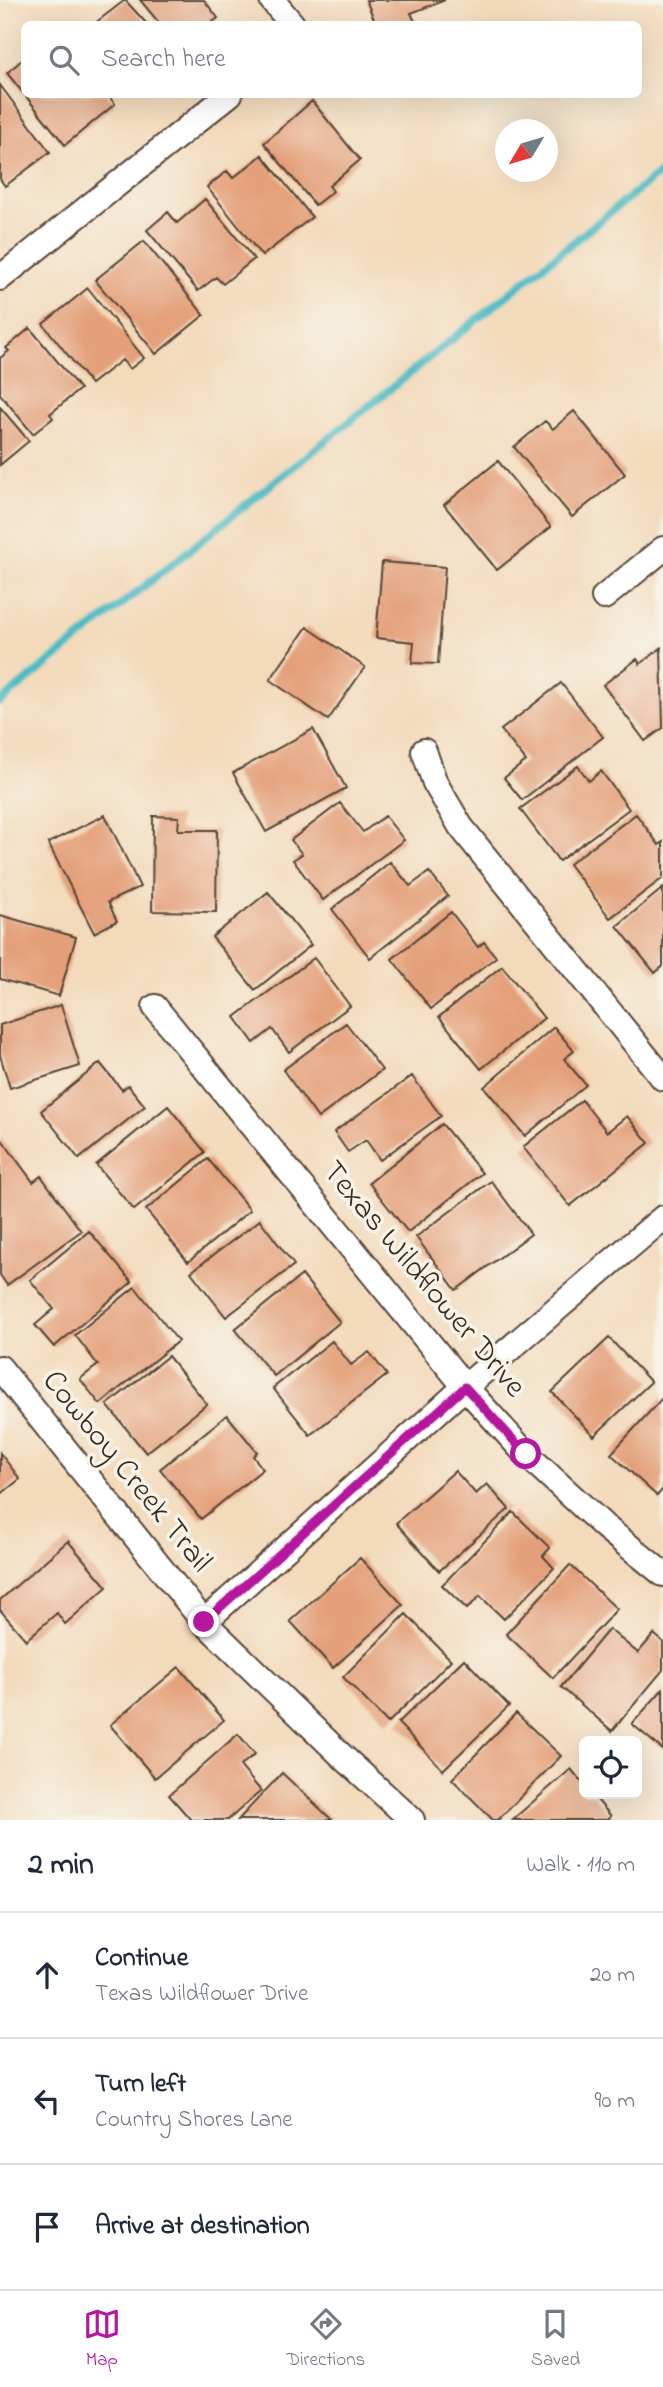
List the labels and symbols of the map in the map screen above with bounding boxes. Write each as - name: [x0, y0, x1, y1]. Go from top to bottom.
- north arrow: [495, 119, 558, 182]
- street label: Texas Wildflower Drive: [310, 1151, 537, 1409]
- street label: Cowboy Creek Trail: [29, 1361, 223, 1583]
- route start: [510, 1438, 541, 1469]
- route end: [188, 1606, 219, 1637]

